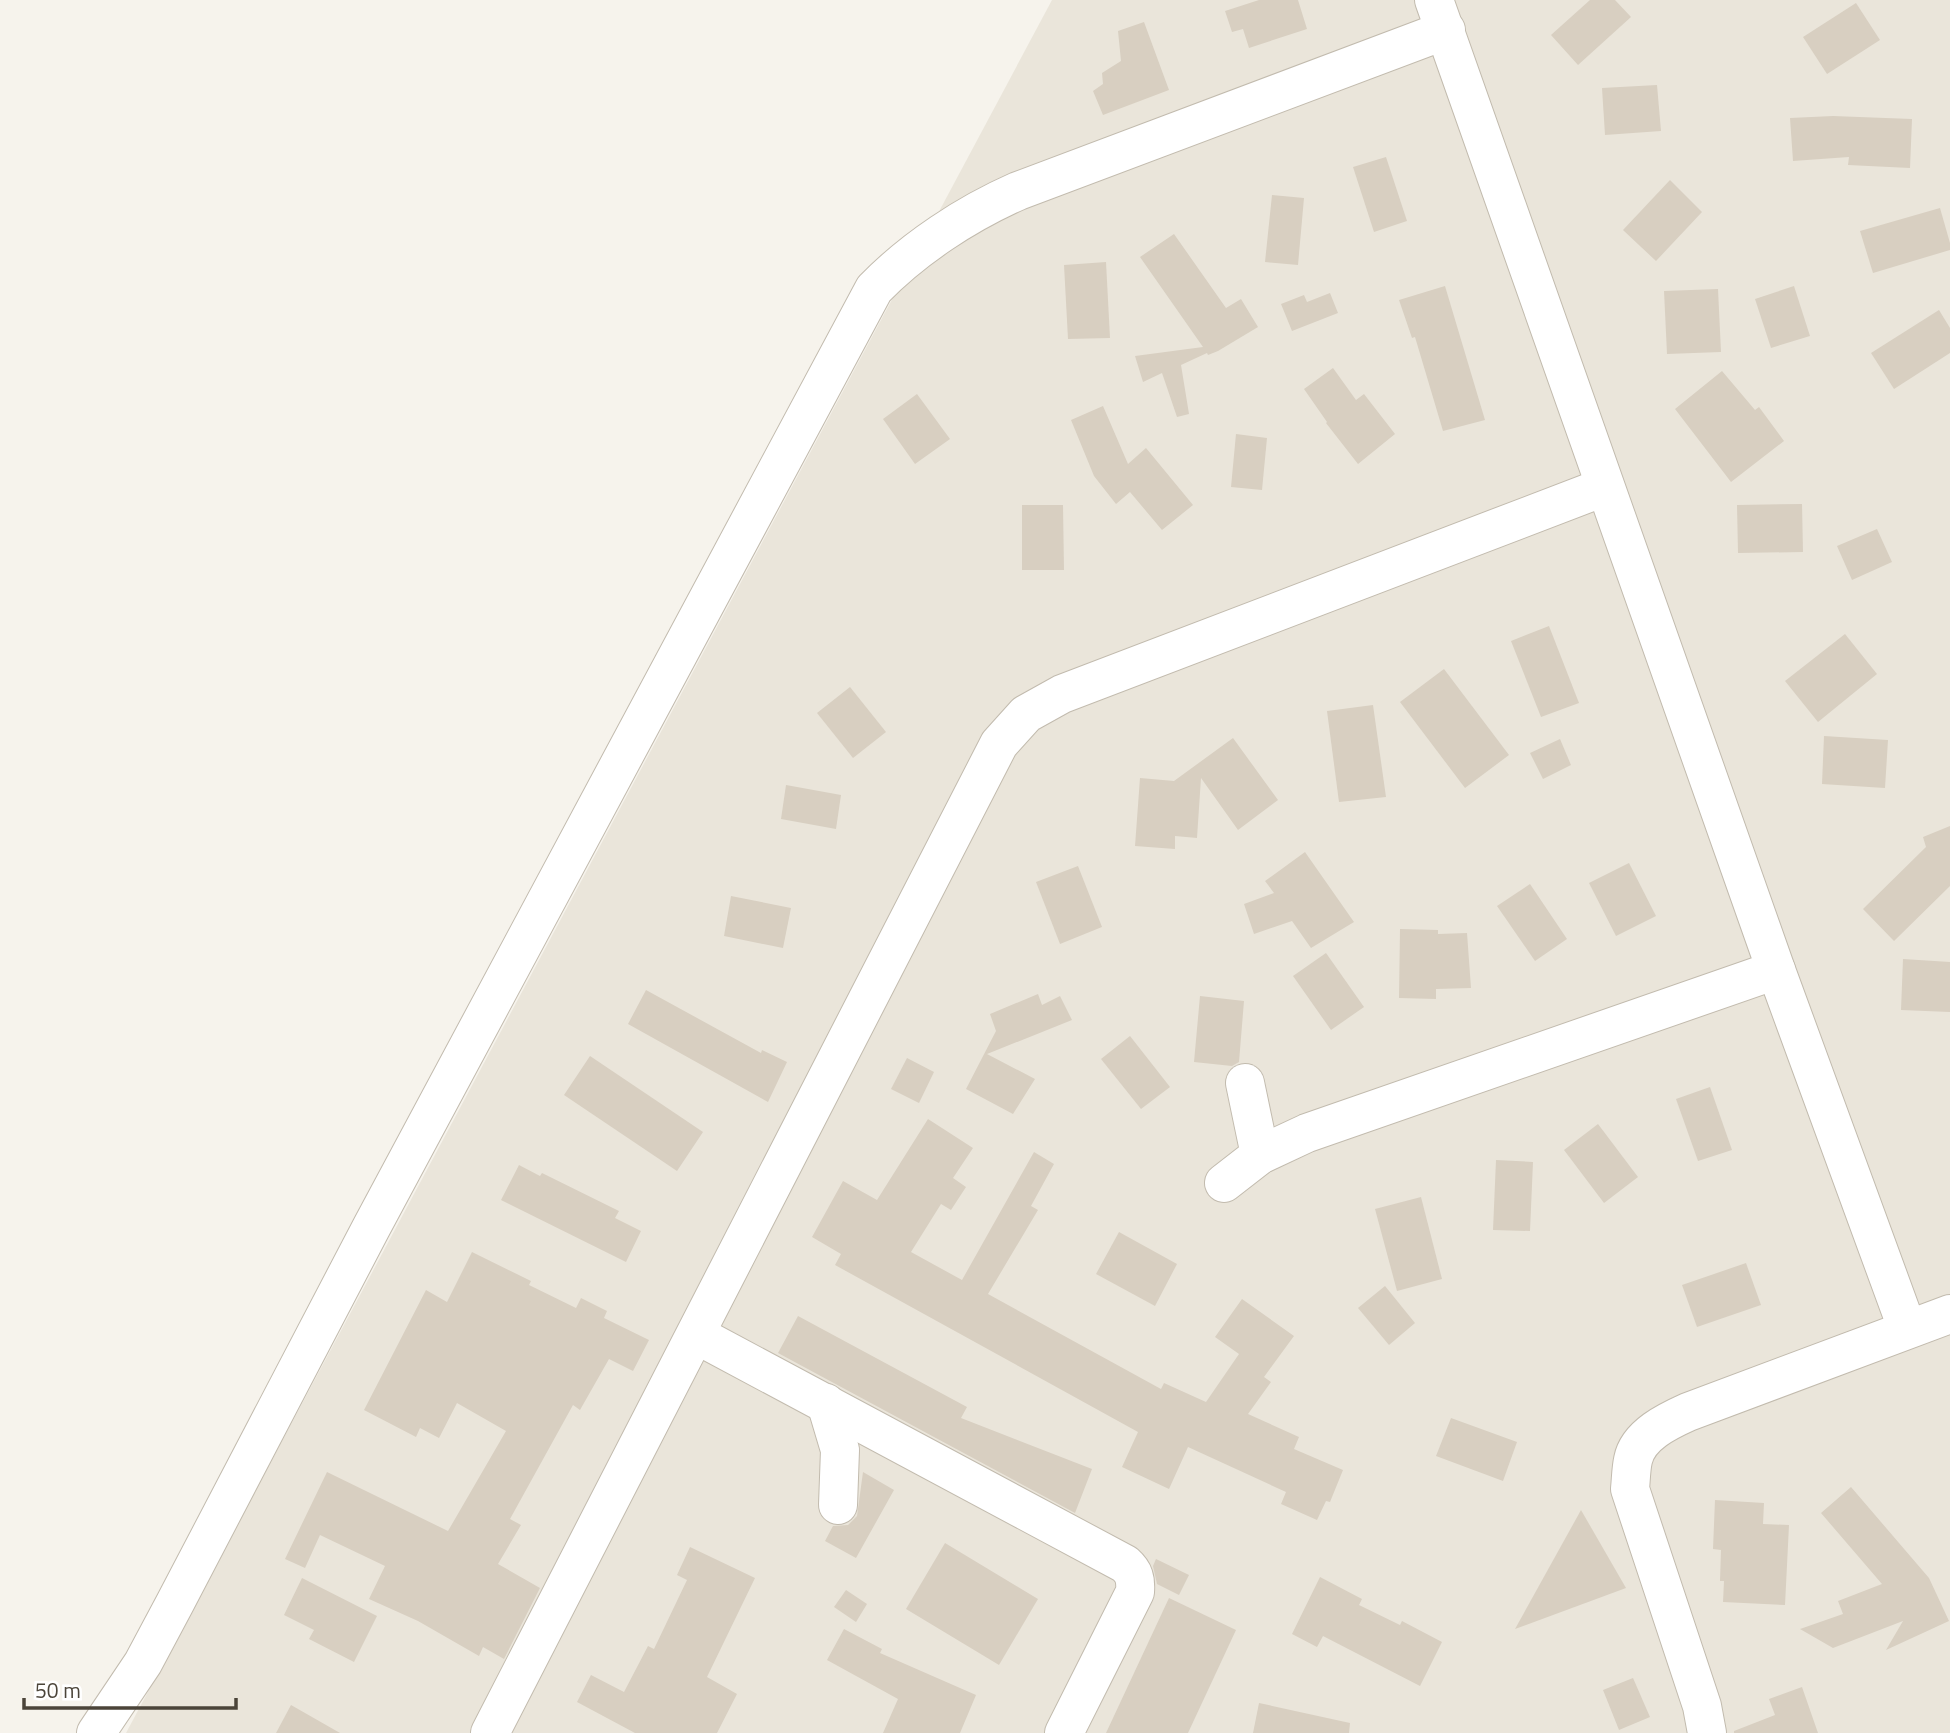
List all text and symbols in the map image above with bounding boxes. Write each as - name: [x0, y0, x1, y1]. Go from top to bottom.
- scale bar: [24, 1666, 236, 1710]
- text: 50 m: [35, 1674, 81, 1706]

